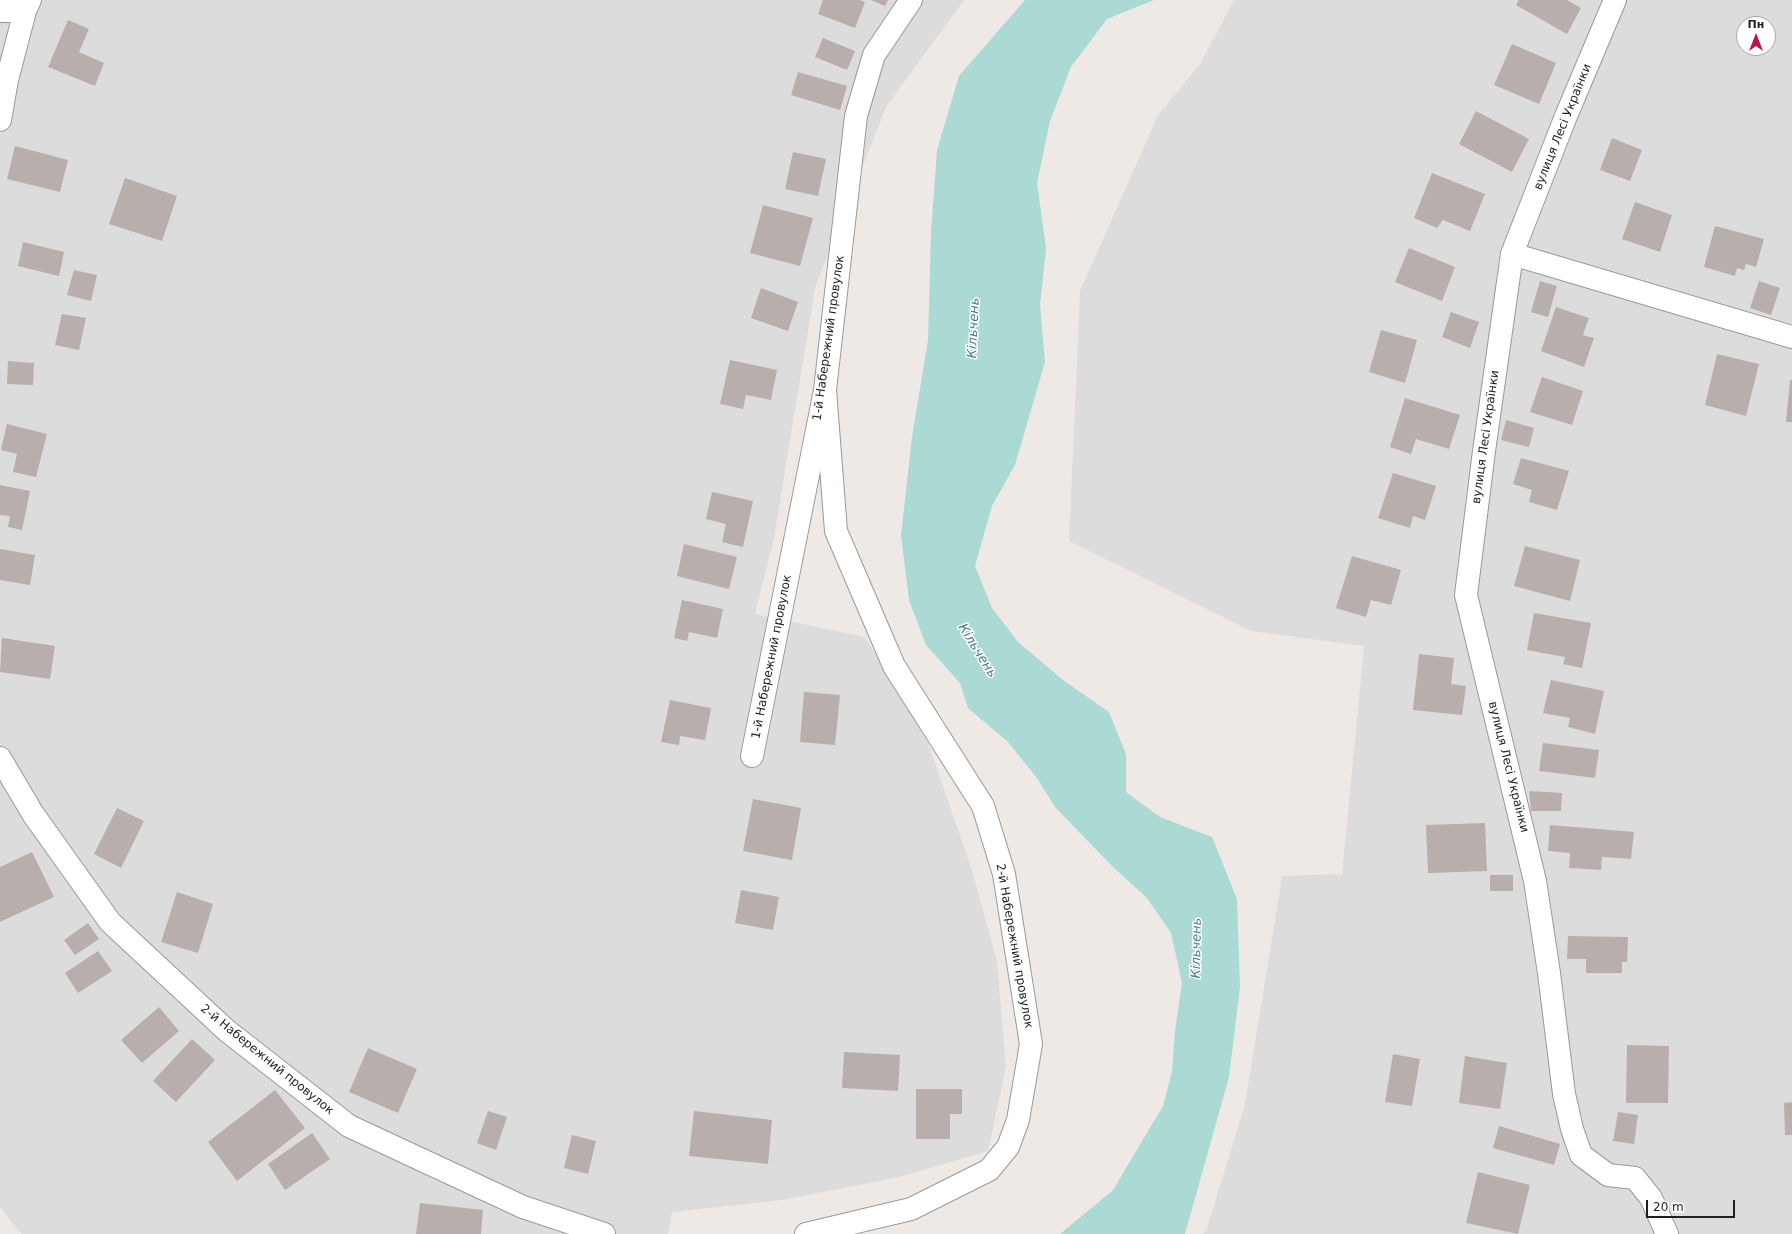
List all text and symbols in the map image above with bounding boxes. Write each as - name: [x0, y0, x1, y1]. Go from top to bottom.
- north arrow: [1736, 16, 1776, 56]
- text: Пн: [1748, 18, 1764, 31]
- street label: вулиця Лесі Українки: [1531, 62, 1595, 192]
- street label: 1-й Набережний провулок: [810, 254, 848, 422]
- water label: Кільчень: [965, 297, 983, 359]
- street label: вулиця Лесі Українки: [1469, 369, 1503, 505]
- street label: 1-й Набережний провулок: [749, 574, 795, 740]
- water label: Кільчень: [954, 621, 1000, 681]
- street label: вулиця Лесі Українки: [1485, 700, 1531, 834]
- street label: 2-й Набережний провулок: [992, 862, 1036, 1030]
- water label: Кільчень: [1189, 918, 1205, 978]
- street label: 2-й Набережний провулок: [198, 1002, 336, 1118]
- scale bar: [1648, 1192, 1737, 1218]
- text: 20 m: [1653, 1200, 1684, 1214]

